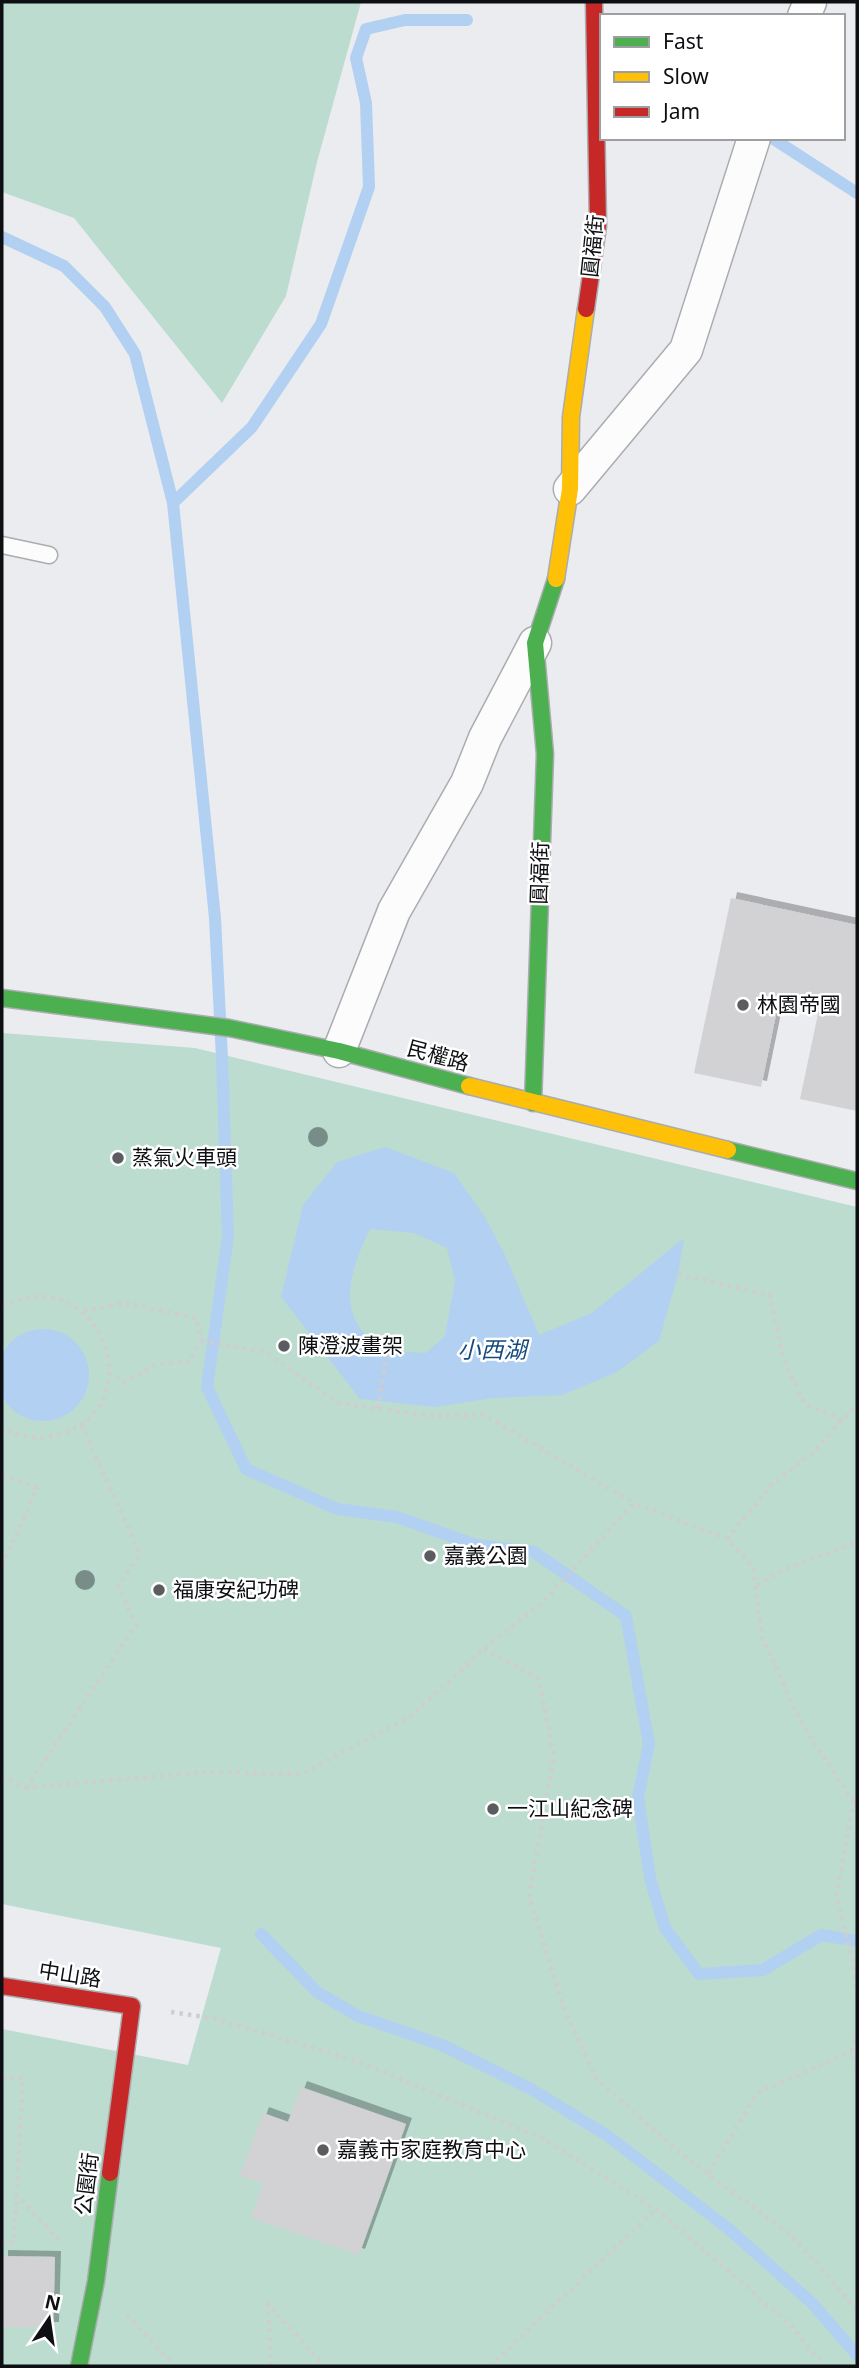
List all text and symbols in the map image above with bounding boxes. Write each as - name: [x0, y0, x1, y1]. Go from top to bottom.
- legend: [600, 14, 845, 140]
- text: Fast: [663, 27, 704, 55]
- text: Slow: [663, 62, 709, 90]
- text: Jam: [661, 97, 700, 125]
- street label: 圓福街: [575, 213, 609, 279]
- street label: 圓福街: [524, 841, 554, 905]
- place label: 林園帝國: [757, 990, 841, 1018]
- marker: 林園帝國: [735, 997, 751, 1013]
- street label: 民權路: [404, 1033, 472, 1077]
- place label: 蒸氣火車頭: [132, 1143, 237, 1171]
- marker: 蒸氣火車頭: [110, 1150, 126, 1166]
- place label: 陳澄波畫架: [298, 1331, 403, 1359]
- water label: 小西湖: [458, 1333, 530, 1365]
- marker: 陳澄波畫架: [276, 1338, 292, 1354]
- place label: 嘉義公園: [444, 1541, 528, 1569]
- marker: 嘉義公園: [422, 1548, 438, 1564]
- place label: 福康安紀功碑: [173, 1575, 299, 1603]
- marker: 福康安紀功碑: [151, 1582, 167, 1598]
- place label: 一江山紀念碑: [507, 1794, 633, 1822]
- marker: 一江山紀念碑: [485, 1801, 501, 1817]
- street label: 中山路: [37, 1955, 103, 1993]
- place label: 嘉義市家庭教育中心: [337, 2135, 526, 2163]
- marker: 嘉義市家庭教育中心: [315, 2142, 331, 2158]
- street label: 公園街: [68, 2151, 104, 2217]
- north arrow: [14, 2284, 84, 2354]
- text: N: [42, 2288, 63, 2317]

